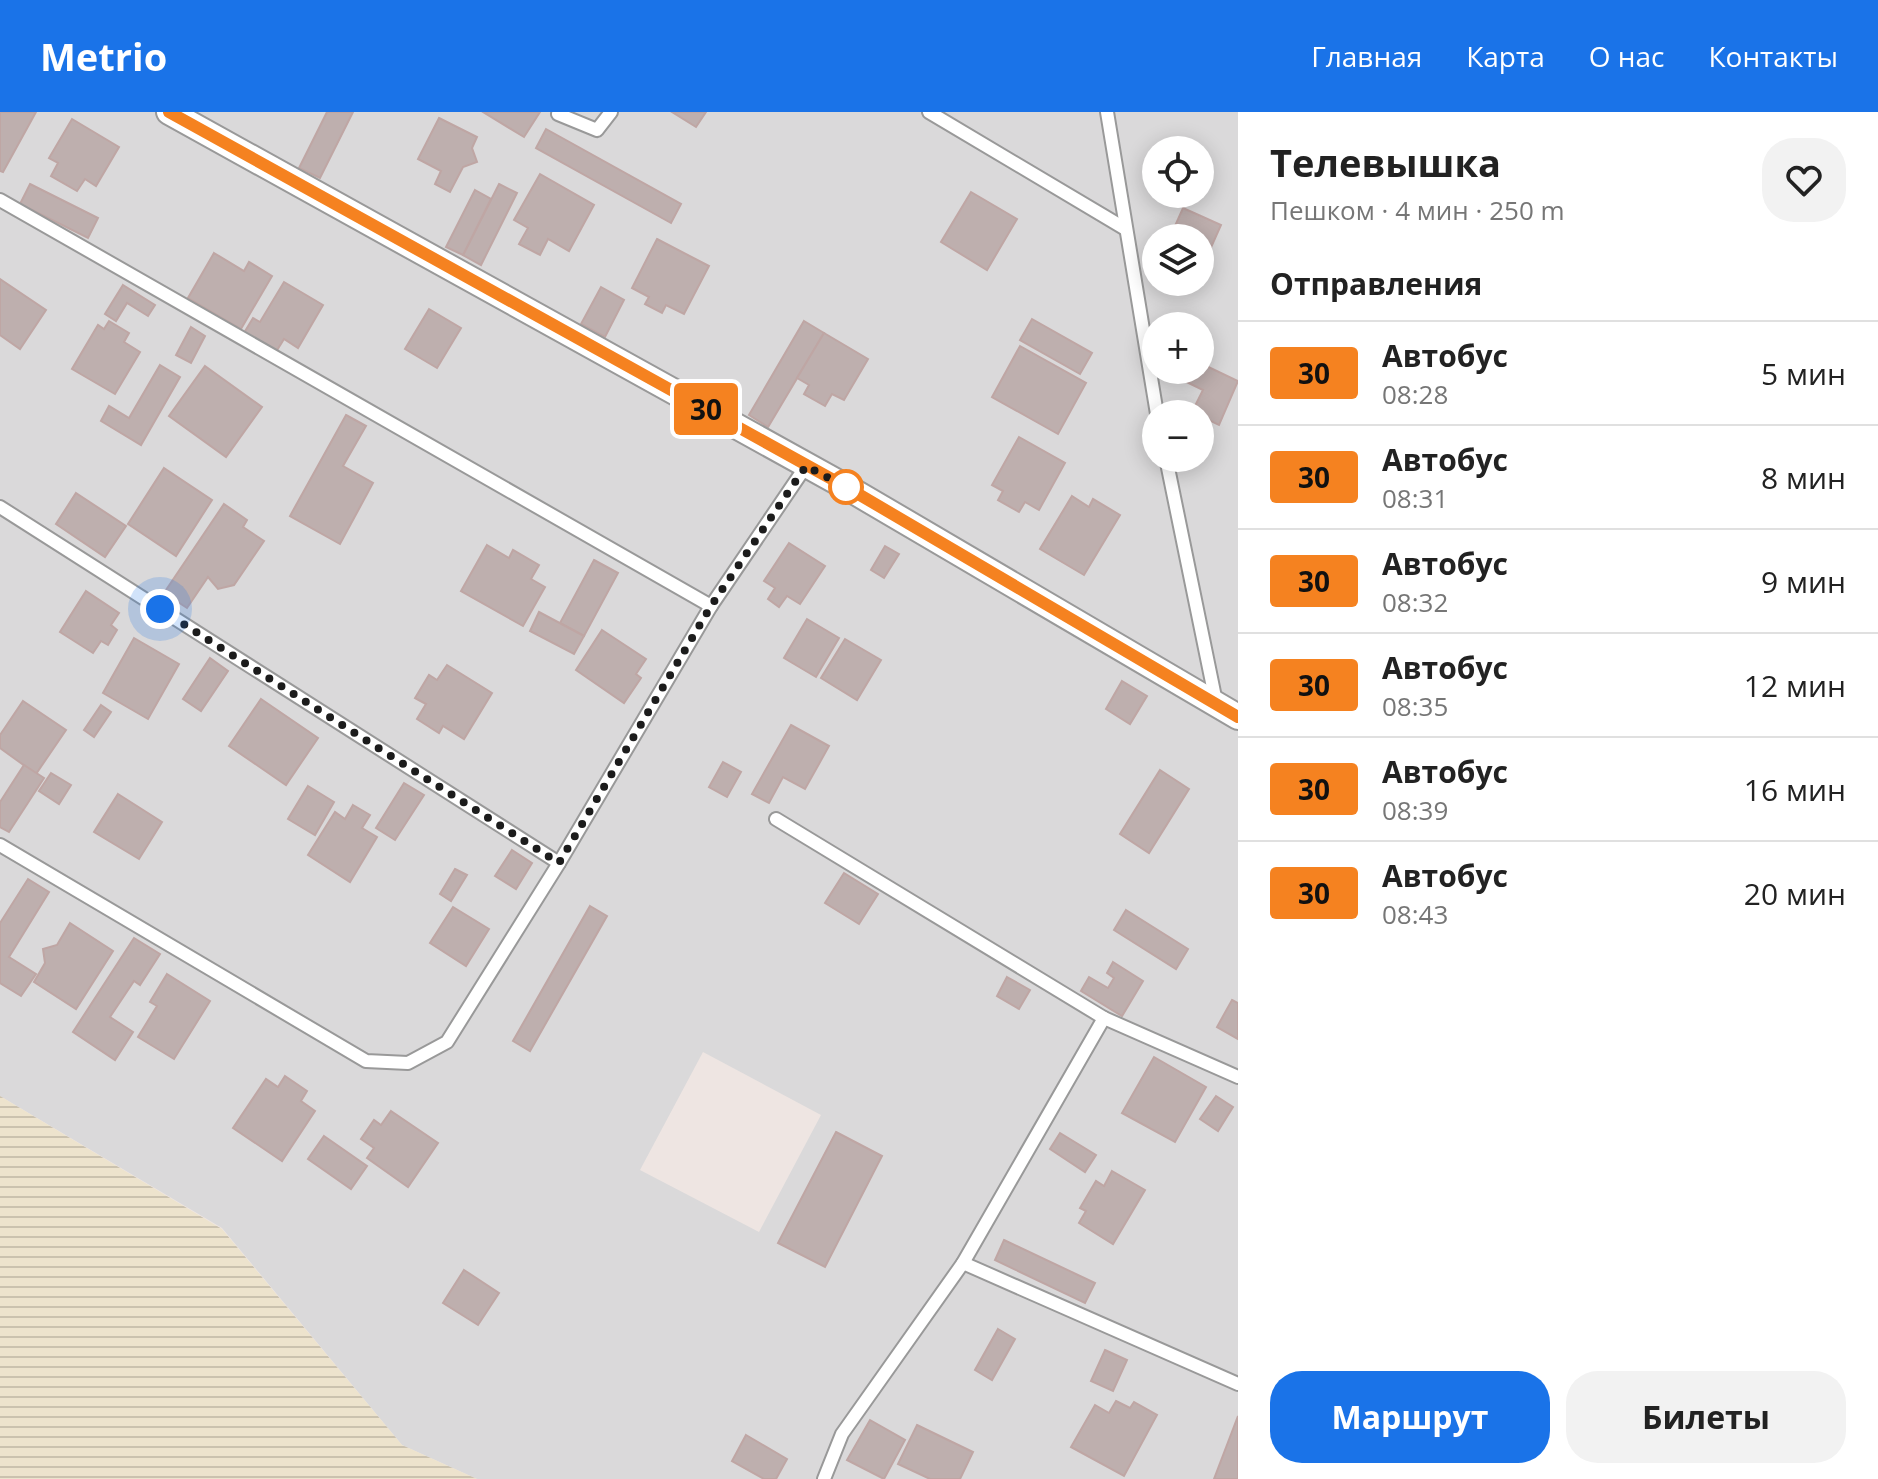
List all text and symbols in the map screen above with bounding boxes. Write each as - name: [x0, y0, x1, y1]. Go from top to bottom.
- text: Metrio: [40, 30, 167, 82]
- text: Главная: [1311, 37, 1422, 75]
- text: Карта: [1466, 37, 1545, 75]
- text: О нас: [1589, 37, 1664, 75]
- text: Контакты: [1708, 37, 1838, 75]
- map controls: [1142, 136, 1214, 472]
- button: locate: [1142, 136, 1214, 208]
- text: Телевышка: [1270, 136, 1501, 188]
- button: heart: [1762, 138, 1846, 222]
- text: Пешком · 4 мин · 250 m: [1270, 192, 1565, 228]
- button: layers: [1142, 224, 1214, 296]
- text: Отправления: [1270, 263, 1482, 304]
- button: +: [1142, 312, 1214, 384]
- text: Автобус: [1382, 335, 1508, 376]
- text: 5 мин: [1761, 353, 1846, 394]
- text: 30: [1298, 354, 1330, 392]
- text: 08:28: [1382, 376, 1448, 412]
- line badge: 30: [670, 383, 742, 435]
- text: 30: [690, 390, 722, 428]
- button: −: [1142, 400, 1214, 472]
- text: Автобус: [1382, 439, 1508, 480]
- text: 8 мин: [1761, 457, 1846, 498]
- text: 30: [1298, 458, 1330, 496]
- unlabelled marker: [829, 470, 863, 504]
- text: 08:31: [1382, 480, 1448, 516]
- text: Автобус: [1382, 543, 1508, 584]
- text: 9 мин: [1761, 561, 1846, 602]
- text: 30: [1298, 562, 1330, 600]
- text: 08:32: [1382, 584, 1448, 620]
- your location: [140, 589, 180, 629]
- text: Автобус: [1382, 647, 1508, 688]
- text: 12 мин: [1744, 665, 1846, 706]
- text: 30: [1298, 666, 1330, 704]
- text: 08:35: [1382, 688, 1448, 724]
- text: Автобус: [1382, 751, 1508, 792]
- text: 16 мин: [1744, 769, 1846, 810]
- text: 30: [1298, 770, 1330, 808]
- text: 08:39: [1382, 792, 1448, 828]
- text: Автобус: [1382, 855, 1508, 896]
- text: 20 мин: [1744, 873, 1846, 914]
- text: 30: [1298, 874, 1330, 912]
- text: 08:43: [1382, 896, 1448, 932]
- button: Маршрут: [1270, 1371, 1550, 1463]
- button: Билеты: [1566, 1371, 1846, 1463]

